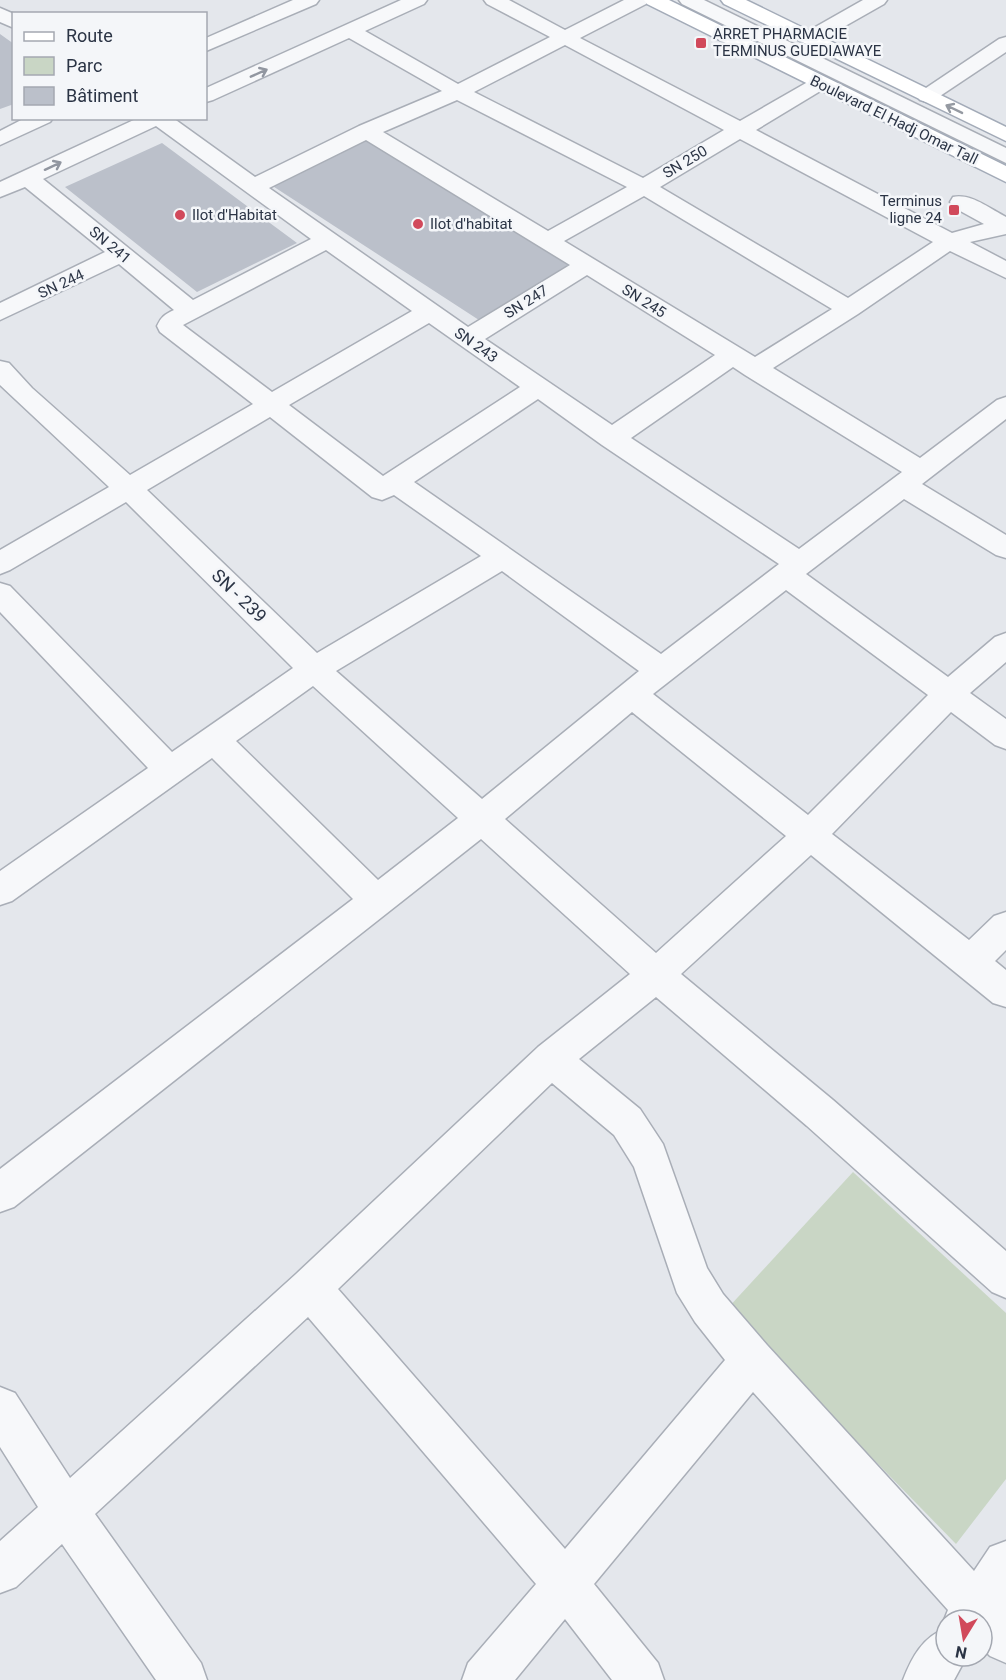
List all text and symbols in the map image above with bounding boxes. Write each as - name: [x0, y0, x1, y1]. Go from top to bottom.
- legend: [12, 12, 207, 120]
- text: Route: [66, 25, 113, 46]
- place label: ARRET PHARMACIE TERMINUS GUEDIAWAYE: [713, 25, 882, 60]
- marker: ARRET PHARMACIE TERMINUS GUEDIAWAYE: [694, 36, 708, 50]
- text: Parc: [66, 55, 102, 76]
- one-way arrow: [250, 66, 268, 77]
- street label: Boulevard El Hadj Omar Tall: [807, 72, 981, 168]
- text: Bâtiment: [66, 85, 139, 106]
- one-way arrow: [945, 102, 963, 114]
- street label: SN 250: [660, 142, 710, 182]
- one-way arrow: [44, 160, 62, 172]
- place label: Terminus ligne 24: [880, 192, 943, 227]
- marker: Terminus ligne 24: [947, 203, 961, 217]
- place label: Ilot d'Habitat: [192, 206, 277, 224]
- marker: Ilot d'Habitat: [173, 208, 187, 222]
- place label: Ilot d'habitat: [430, 215, 513, 233]
- marker: Ilot d'habitat: [411, 217, 425, 231]
- street label: SN 241: [86, 222, 134, 268]
- street label: SN 244: [35, 265, 87, 302]
- street label: SN 245: [619, 280, 669, 322]
- street label: SN 247: [501, 281, 551, 323]
- street label: SN 243: [451, 324, 501, 366]
- street label: SN - 239: [208, 565, 271, 627]
- north arrow: [934, 1608, 994, 1668]
- text: N: [954, 1642, 969, 1663]

